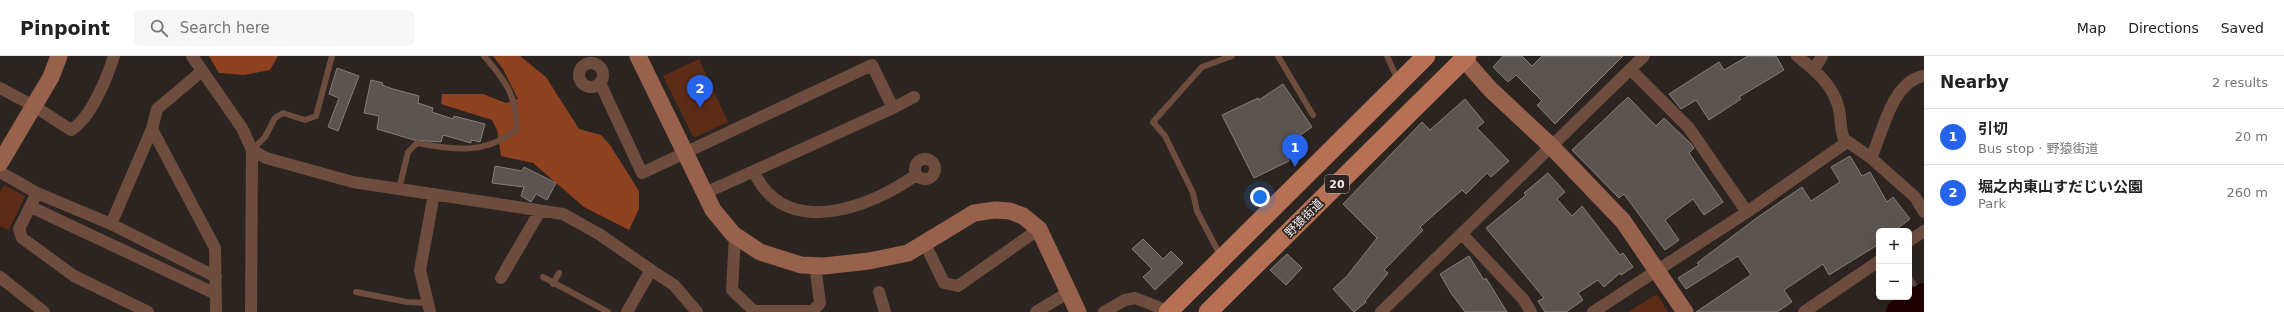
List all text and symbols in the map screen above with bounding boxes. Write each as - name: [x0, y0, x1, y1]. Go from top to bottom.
- search box: [134, 10, 414, 46]
- text: Pinpoint: [20, 17, 110, 39]
- icon: search: [148, 17, 170, 39]
- text: Search here: [180, 19, 270, 37]
- text: Map: [2077, 20, 2106, 36]
- text: Directions: [2128, 20, 2199, 36]
- text: Saved: [2221, 20, 2264, 36]
- text: Nearby: [1940, 72, 2009, 92]
- pin: 2: [687, 75, 713, 108]
- text: 2 results: [2212, 75, 2268, 90]
- text: 引切: [1978, 120, 2008, 138]
- text: 1: [1948, 129, 1958, 144]
- text: 20 m: [2235, 129, 2268, 144]
- pin: 1: [1282, 134, 1308, 167]
- text: Bus stop · 野猿街道: [1978, 141, 2099, 156]
- road number: 20: [1325, 175, 1349, 193]
- text: 堀之内東山すだじい公園: [1978, 178, 2143, 196]
- text: 2: [1948, 185, 1958, 200]
- text: 260 m: [2226, 185, 2268, 200]
- your location: [1250, 187, 1270, 207]
- street label: 野猿街道: [1282, 196, 1326, 240]
- text: Park: [1978, 196, 2006, 211]
- map controls: [1876, 228, 1912, 300]
- button: +: [1876, 228, 1912, 264]
- button: −: [1876, 264, 1912, 300]

